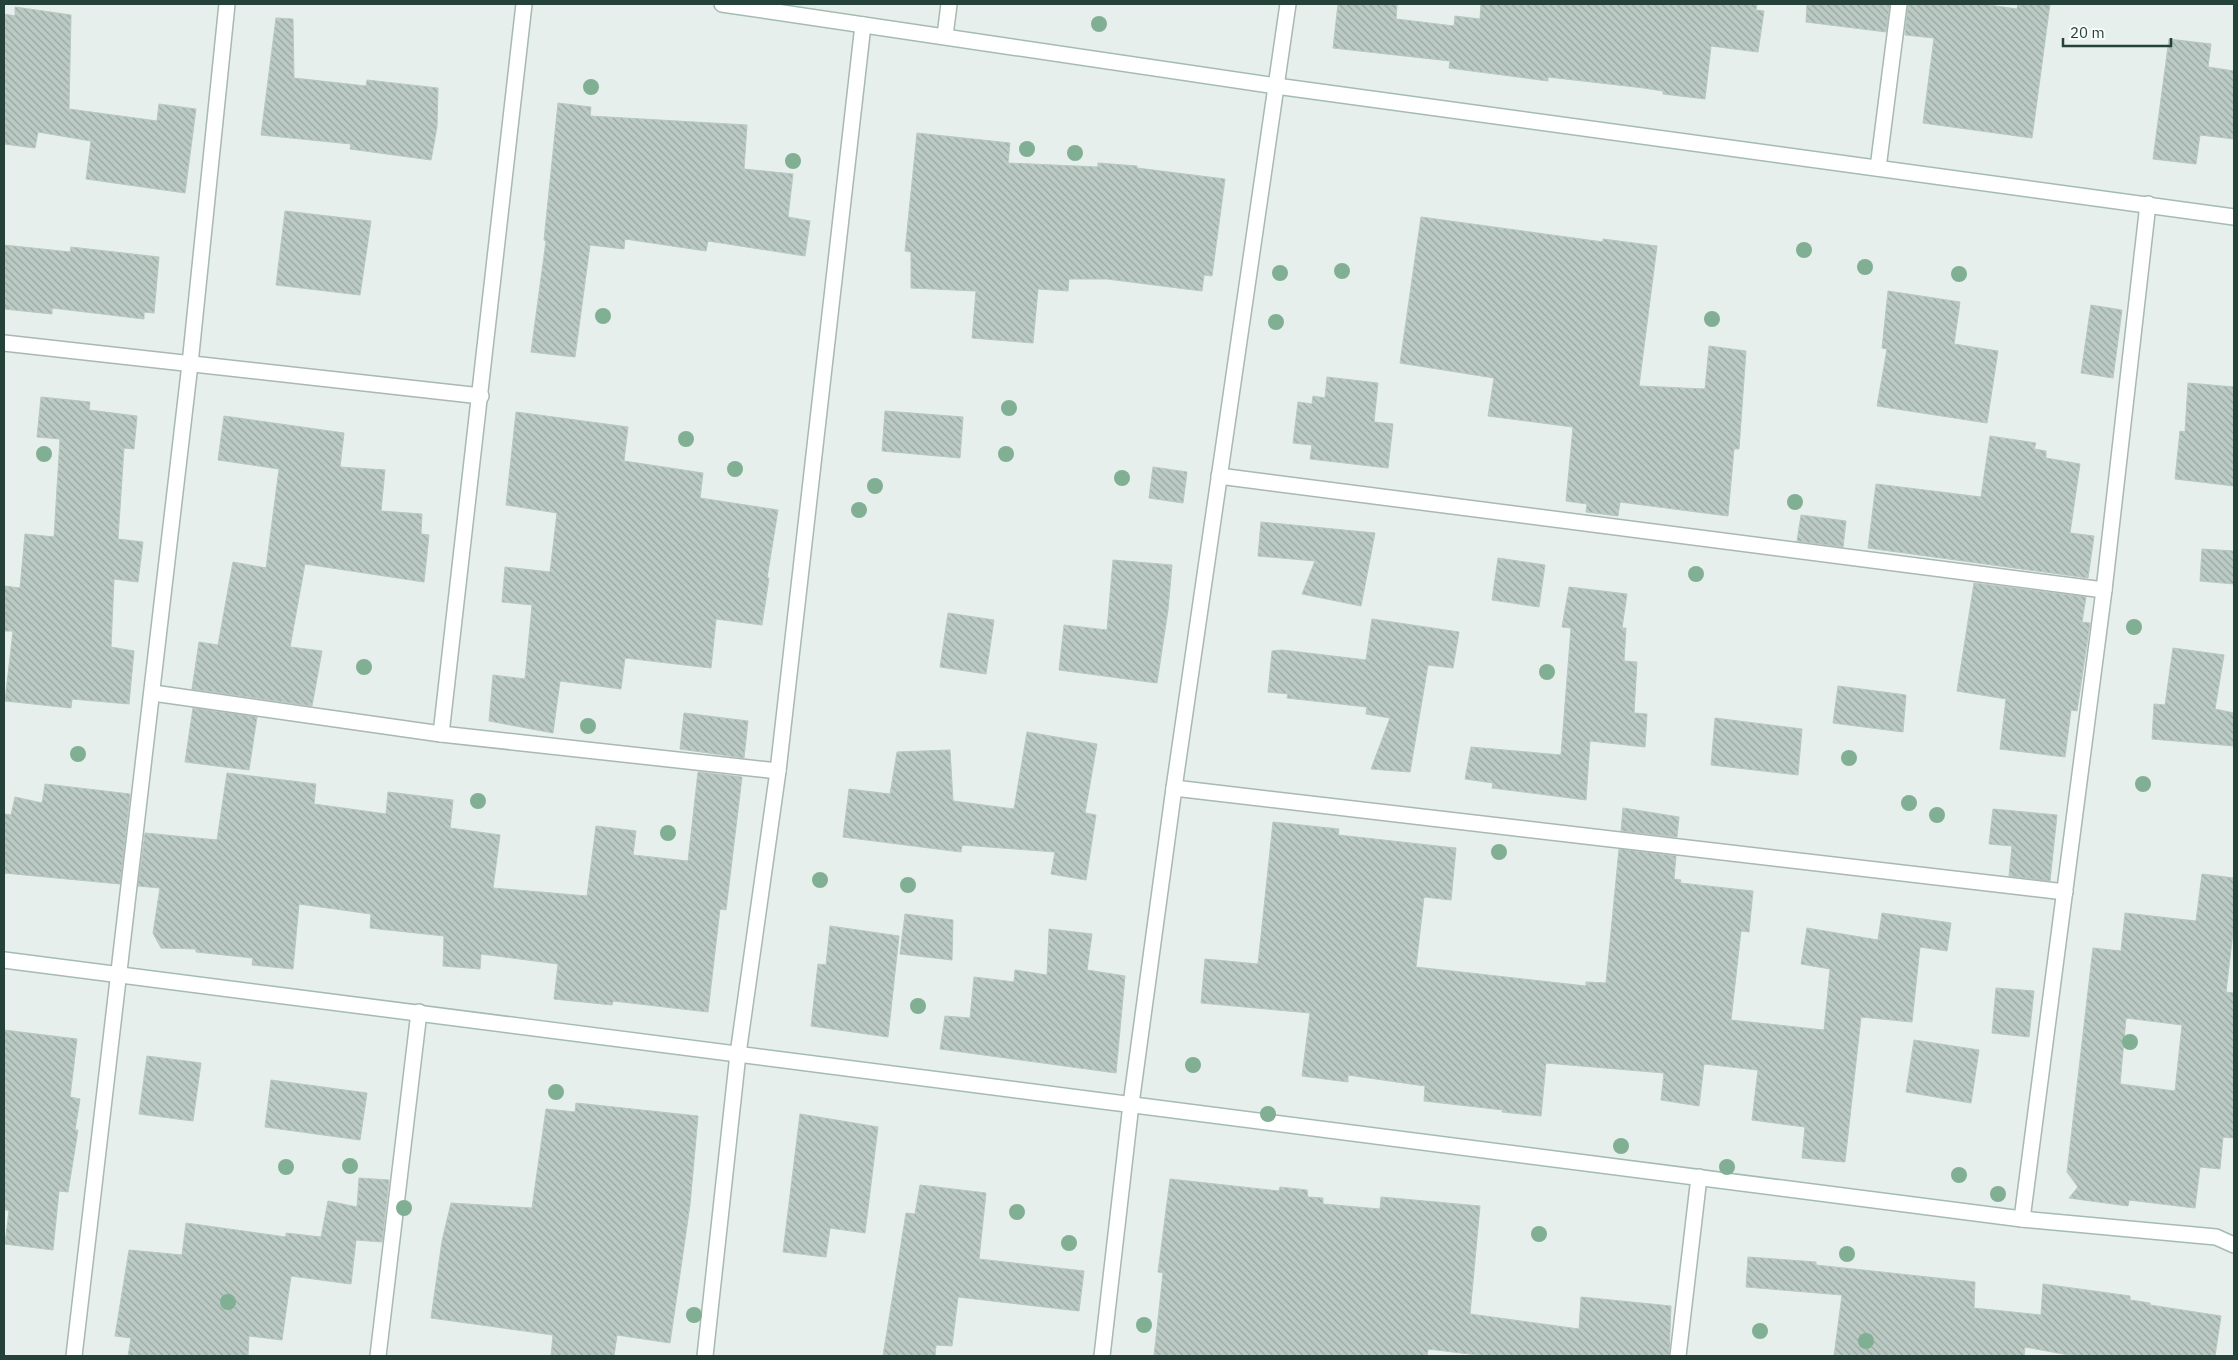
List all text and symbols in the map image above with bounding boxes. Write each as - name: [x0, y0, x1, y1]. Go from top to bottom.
- scale bar: [2063, 15, 2170, 47]
- text: 20 m: [2070, 23, 2105, 42]

